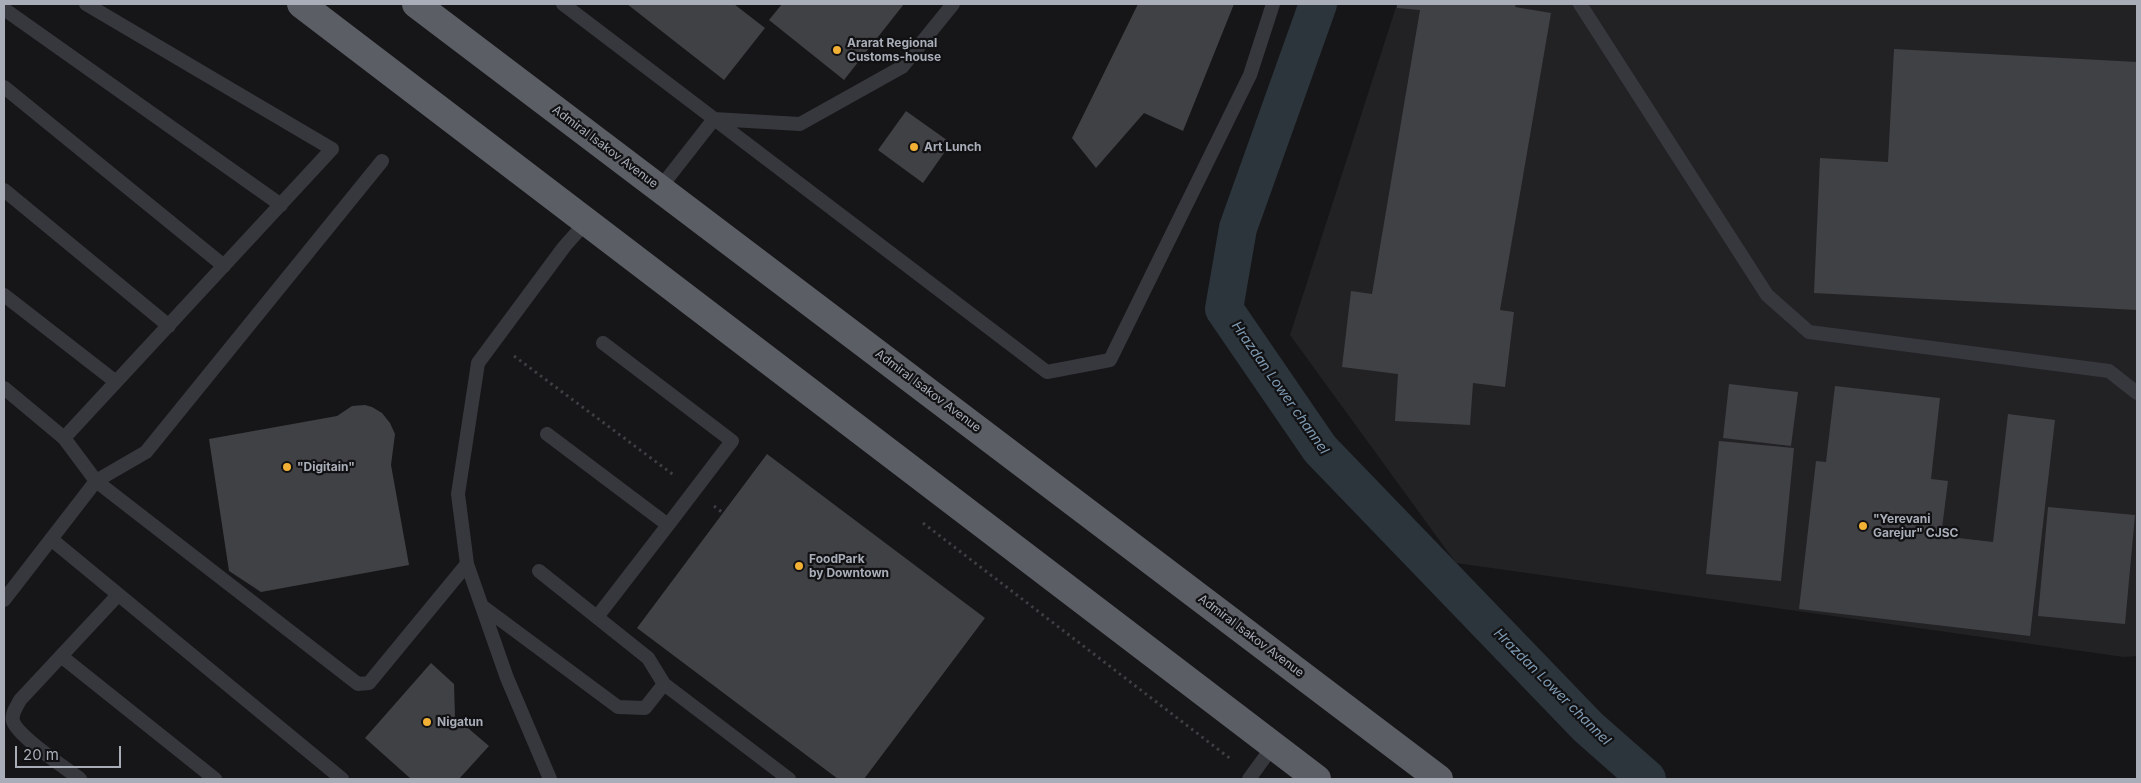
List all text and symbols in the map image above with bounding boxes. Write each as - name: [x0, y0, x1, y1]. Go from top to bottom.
- place label: Ararat Regional Customs-house: [847, 36, 941, 64]
- marker: Ararat Regional Customs-house: [831, 44, 843, 56]
- street label: Admiral Isakov Avenue: [549, 103, 661, 191]
- place label: Art Lunch: [924, 140, 982, 154]
- marker: Art Lunch: [908, 141, 920, 153]
- water label: Hrazdan Lower channel: [1228, 318, 1332, 458]
- street label: Admiral Isakov Avenue: [872, 347, 984, 435]
- place label: "Digitain": [297, 460, 355, 474]
- marker: "Digitain": [281, 461, 293, 473]
- place label: "Yerevani Garejur" CJSC: [1873, 512, 1958, 540]
- marker: "Yerevani Garejur" CJSC: [1857, 520, 1869, 532]
- place label: FoodPark by Downtown: [809, 552, 889, 580]
- marker: FoodPark by Downtown: [793, 560, 805, 572]
- street label: Admiral Isakov Avenue: [1195, 592, 1307, 680]
- water label: Hrazdan Lower channel: [1490, 625, 1614, 749]
- place label: Nigatun: [437, 715, 483, 729]
- marker: Nigatun: [421, 716, 433, 728]
- scale bar: [18, 736, 124, 768]
- text: 20 m: [23, 745, 59, 764]

